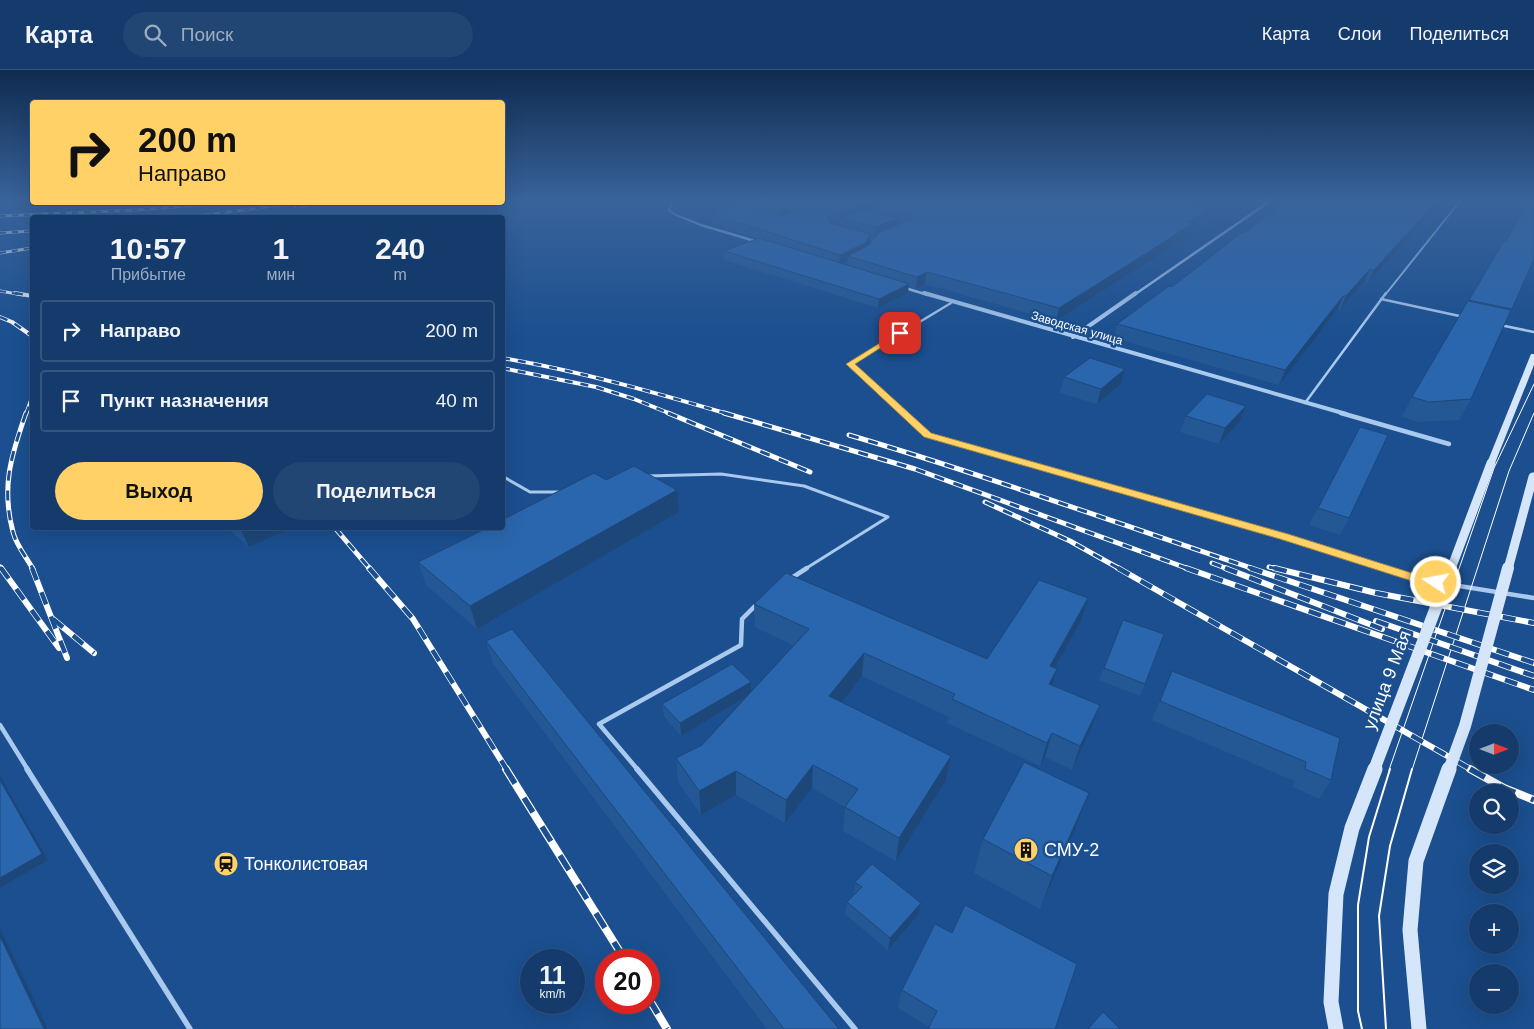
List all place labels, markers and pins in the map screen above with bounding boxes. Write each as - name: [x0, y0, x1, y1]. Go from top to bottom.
- pin: [879, 312, 921, 354]
- building icon: СМУ-2: [1013, 837, 1039, 863]
- place label: СМУ-2: [1044, 840, 1099, 860]
- station icon: Тонколистовая: [213, 851, 239, 877]
- place label: Тонколистовая: [244, 854, 368, 874]

